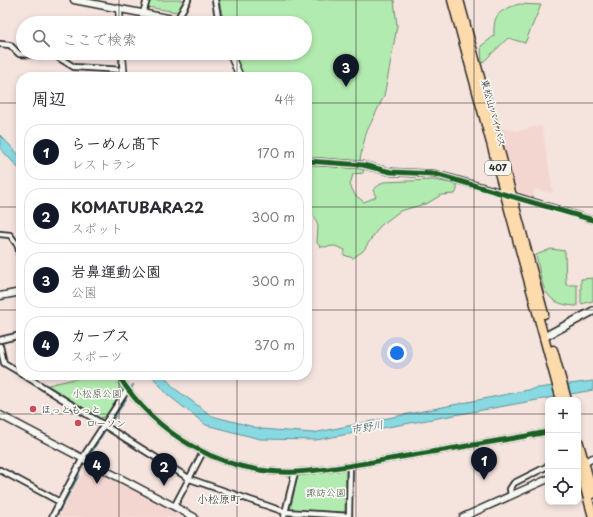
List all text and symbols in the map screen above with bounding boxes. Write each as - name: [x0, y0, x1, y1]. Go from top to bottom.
- search box: [16, 16, 312, 60]
- icon: search: [30, 27, 52, 49]
- text: ここで検索: [62, 27, 137, 50]
- pin: 3: [333, 54, 359, 87]
- street label: 東松山バイパス: [478, 77, 511, 149]
- text: 周辺: [32, 85, 66, 111]
- text: 4件: [274, 89, 296, 108]
- text: らーめん髙下: [71, 131, 161, 154]
- text: 1: [43, 143, 49, 162]
- text: 170 m: [257, 143, 295, 162]
- text: レストラン: [71, 154, 137, 173]
- road number: 407: [485, 161, 511, 175]
- text: KOMATUBARA22: [71, 195, 204, 218]
- text: 2: [41, 207, 51, 226]
- text: 300 m: [251, 207, 295, 226]
- text: スポット: [71, 218, 123, 237]
- text: 岩鼻運動公園: [71, 259, 161, 282]
- text: 3: [42, 271, 50, 290]
- text: 300 m: [251, 271, 295, 290]
- text: 公園: [71, 282, 97, 301]
- text: カーブス: [71, 323, 130, 346]
- text: 4: [42, 335, 50, 354]
- text: 370 m: [254, 335, 295, 354]
- your location: [387, 343, 407, 363]
- text: スポーツ: [71, 346, 123, 365]
- park label: 小松原公園: [72, 385, 122, 400]
- map controls: [545, 397, 581, 505]
- button: +: [545, 397, 581, 433]
- place label: ほっともっと: [41, 401, 101, 416]
- marker: ほっともっと: [28, 404, 38, 414]
- place label: ローソン: [86, 415, 126, 430]
- water label: 市野川: [349, 415, 385, 438]
- marker: ローソン: [73, 418, 83, 428]
- button: −: [545, 433, 581, 469]
- pin: 1: [471, 447, 497, 480]
- pin: 4: [84, 451, 110, 484]
- pin: 2: [151, 453, 177, 486]
- button: locate: [545, 469, 581, 505]
- park label: 諏訪公園: [306, 484, 346, 499]
- district label: 小松原町: [197, 490, 241, 507]

